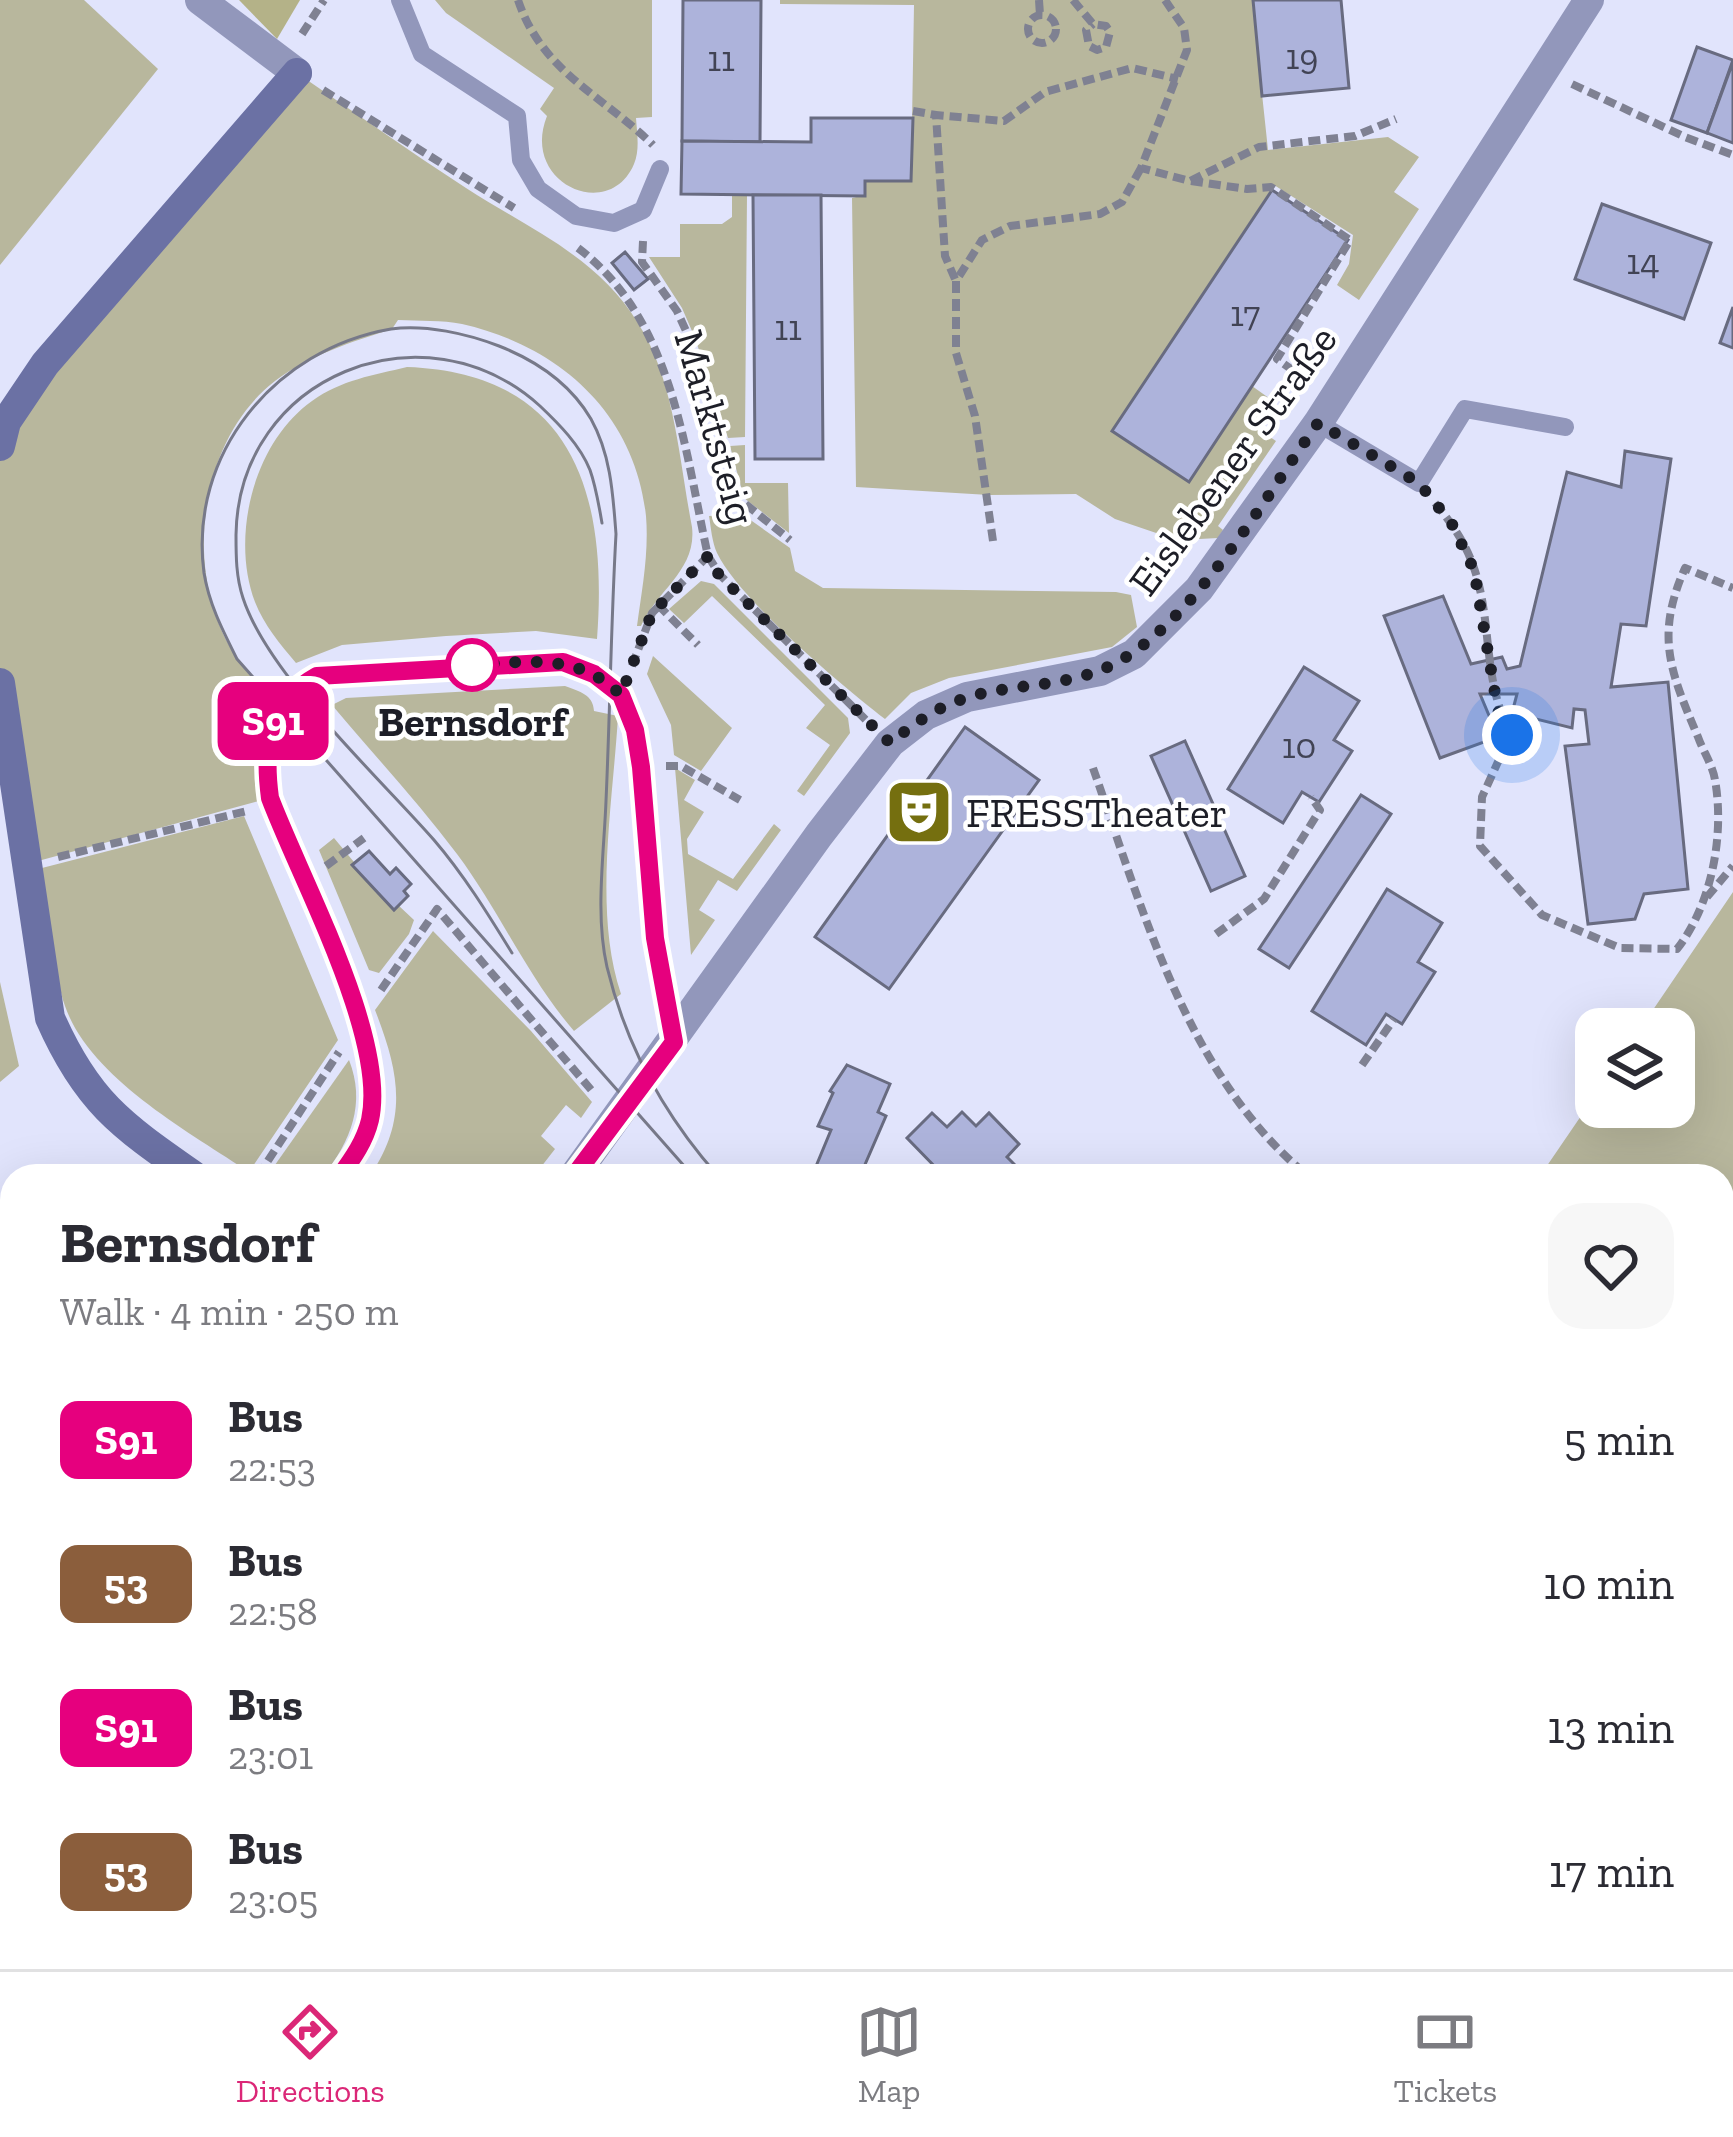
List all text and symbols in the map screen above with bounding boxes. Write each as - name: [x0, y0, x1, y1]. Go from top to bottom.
- house number: 19: [1286, 35, 1318, 78]
- house number: 11: [707, 37, 735, 80]
- house number: 14: [1626, 240, 1660, 283]
- house number: 17: [1230, 292, 1260, 335]
- house number: 11: [774, 306, 802, 349]
- street label: Eislebener Straße: [1117, 315, 1347, 605]
- street label: Marktsteig: [663, 324, 768, 530]
- marker: Bernsdorf: [447, 640, 497, 690]
- line badge: S91: [204, 682, 342, 760]
- text: S91: [242, 695, 304, 746]
- place label: Bernsdorf: [378, 696, 570, 747]
- your location: [1482, 705, 1542, 765]
- house number: 10: [1282, 724, 1316, 767]
- theatre icon: FRESSTheater: [884, 777, 954, 847]
- place label: FRESSTheater: [966, 787, 1227, 838]
- map controls: [1575, 1008, 1695, 1128]
- button: layers: [1575, 1008, 1695, 1128]
- button: heart: [1548, 1203, 1674, 1329]
- text: Bernsdorf: [60, 1208, 315, 1277]
- text: Walk · 4 min · 250 m: [60, 1288, 399, 1335]
- text: Bus: [228, 1390, 303, 1444]
- text: 5 min: [1564, 1413, 1674, 1467]
- text: S91: [95, 1414, 157, 1465]
- text: 22:53: [228, 1444, 316, 1491]
- text: Bus: [228, 1534, 303, 1588]
- text: 10 min: [1543, 1557, 1674, 1611]
- text: 53: [104, 1558, 148, 1609]
- text: 22:58: [228, 1588, 318, 1635]
- text: Bus: [228, 1678, 303, 1732]
- text: 13 min: [1547, 1701, 1674, 1755]
- text: S91: [95, 1702, 157, 1753]
- text: 23:01: [228, 1732, 313, 1779]
- text: Bus: [228, 1822, 303, 1876]
- text: 17 min: [1549, 1845, 1674, 1899]
- text: 53: [104, 1846, 148, 1897]
- text: 23:05: [228, 1876, 318, 1923]
- tab: Directions: [236, 1999, 385, 2110]
- tab: Map: [856, 1999, 922, 2110]
- tab: Tickets: [1394, 1999, 1497, 2110]

